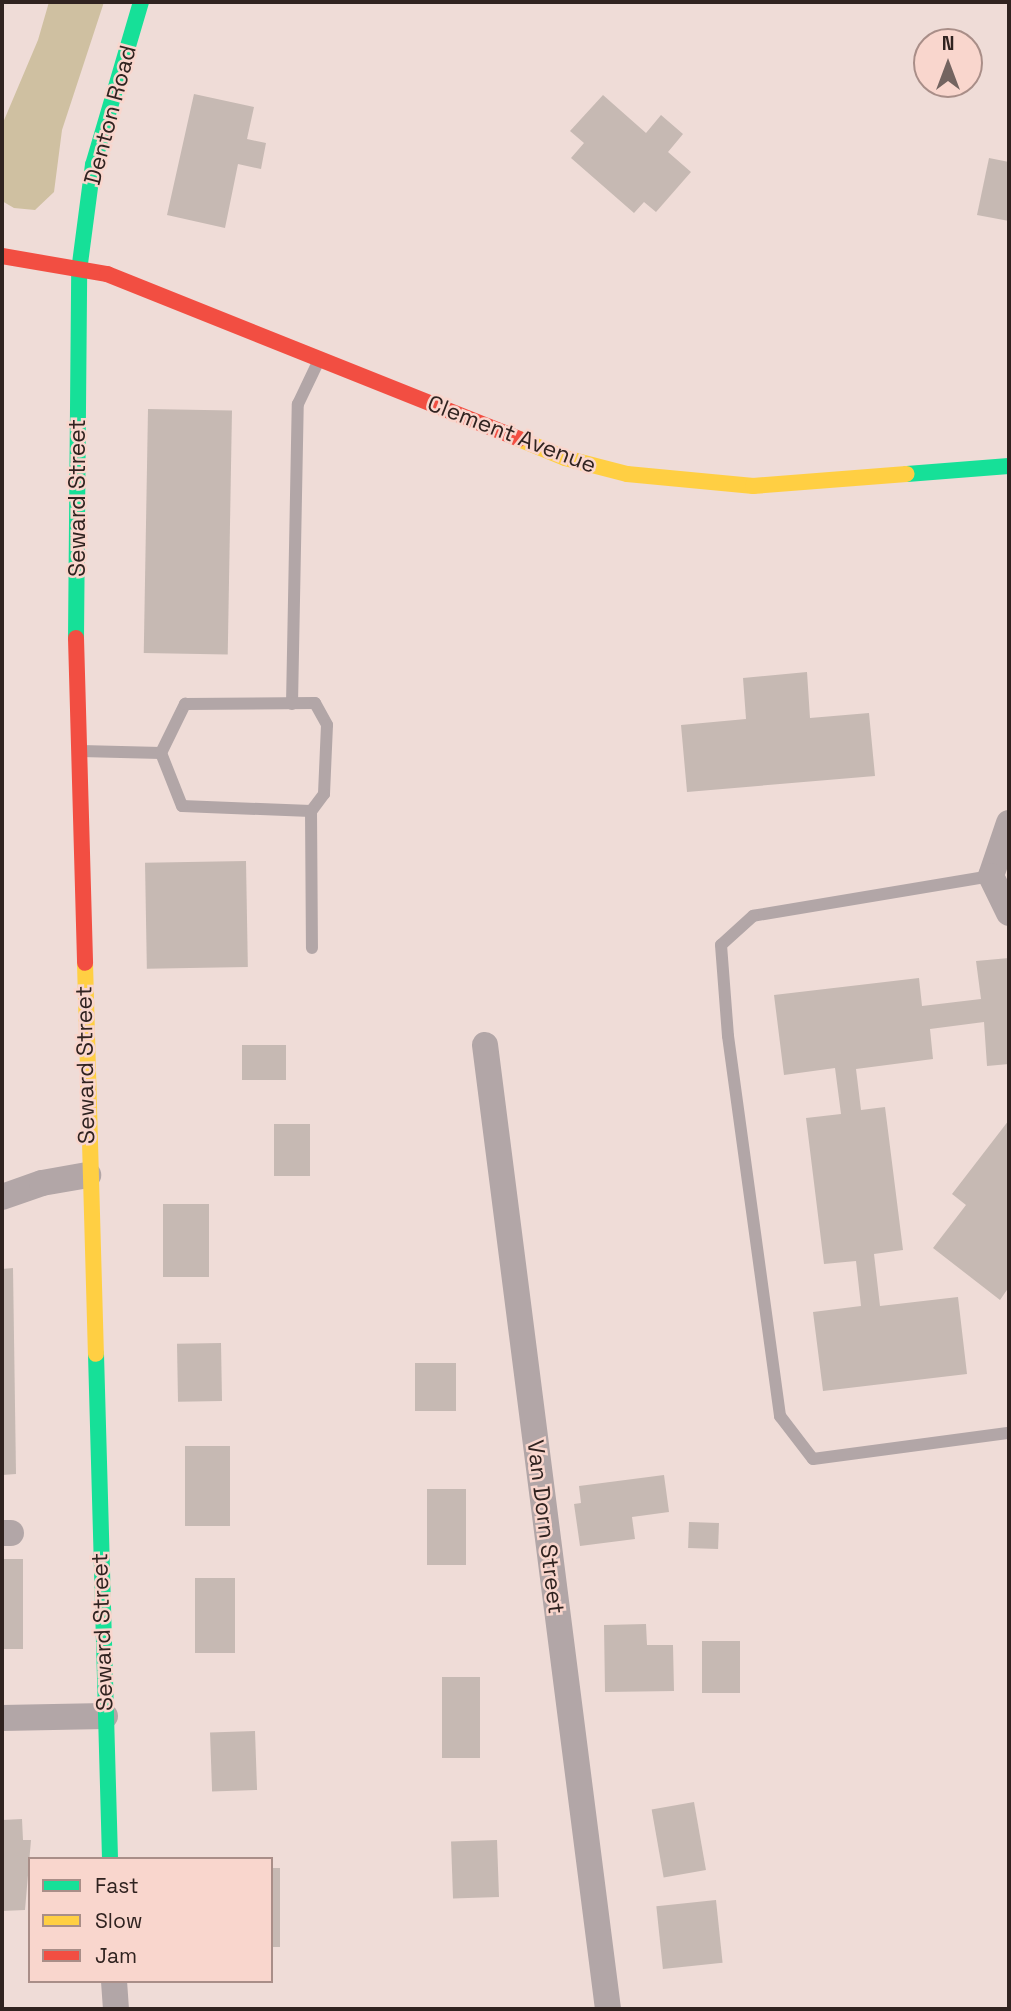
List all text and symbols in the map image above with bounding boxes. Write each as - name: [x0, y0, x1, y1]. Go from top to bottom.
- north arrow: [913, 28, 983, 98]
- text: N: [942, 31, 954, 56]
- street label: Denton Road: [78, 42, 142, 188]
- street label: Clement Avenue: [424, 389, 600, 479]
- street label: Seward Street: [63, 419, 91, 577]
- street label: Seward Street: [70, 986, 100, 1144]
- street label: Van Dorn Street: [522, 1438, 570, 1616]
- street label: Seward Street: [85, 1552, 119, 1712]
- legend: [28, 1857, 273, 1983]
- text: Fast: [95, 1872, 139, 1899]
- text: Slow: [95, 1907, 143, 1934]
- text: Jam: [95, 1942, 137, 1969]

